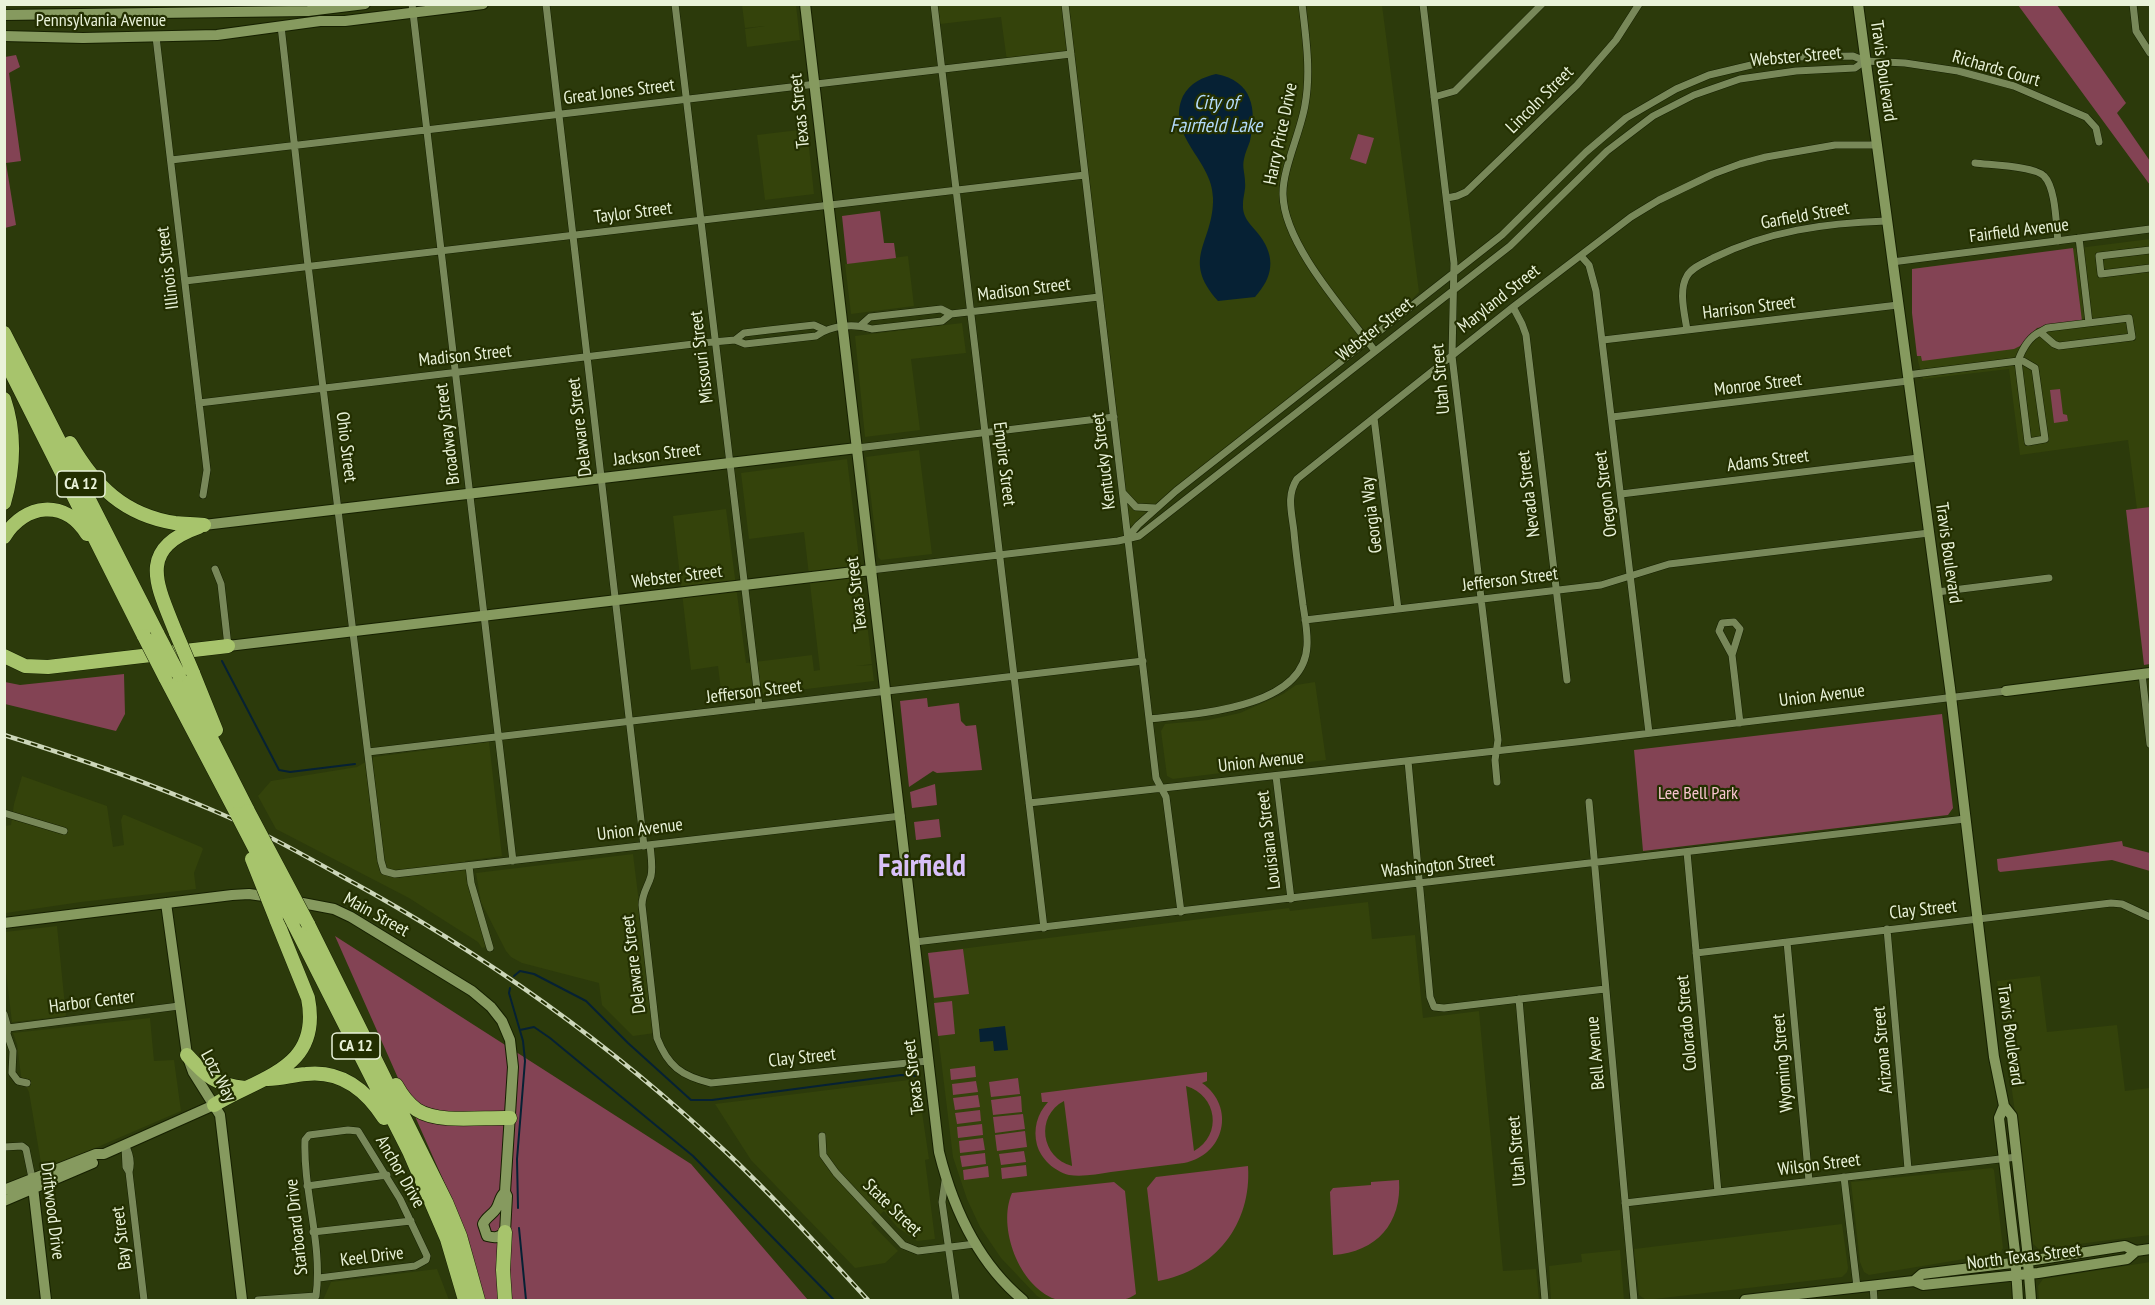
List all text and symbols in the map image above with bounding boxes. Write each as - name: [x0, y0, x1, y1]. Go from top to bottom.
- street label: Pennsylvania Avenue: [36, 10, 166, 32]
- street label: Travis Boulevard: [1865, 19, 1901, 123]
- street label: Webster Street: [1750, 42, 1842, 72]
- street label: Richards Court: [1950, 46, 2042, 92]
- street label: Lincoln Street: [1502, 62, 1578, 138]
- street label: Texas Street: [785, 73, 815, 149]
- street label: Great Jones Street: [562, 74, 676, 110]
- street label: Harry Price Drive: [1260, 81, 1302, 187]
- water label: City of Fairfield Lake: [1170, 91, 1262, 138]
- street label: Taylor Street: [593, 197, 673, 229]
- street label: Garfield Street: [1759, 198, 1851, 234]
- street label: Fairfield Avenue: [1968, 214, 2070, 248]
- street label: Illinois Street: [152, 225, 184, 311]
- street label: Maryland Street: [1454, 260, 1544, 338]
- street label: Madison Street: [976, 274, 1072, 306]
- street label: Harrison Street: [1701, 292, 1797, 324]
- street label: Webster Street: [1332, 293, 1418, 367]
- street label: Missouri Street: [686, 310, 718, 404]
- street label: Madison Street: [418, 340, 512, 372]
- street label: Utah Street: [1427, 343, 1455, 415]
- street label: Monroe Street: [1713, 369, 1803, 401]
- street label: Delaware Street: [563, 376, 597, 478]
- street label: Broadway Street: [431, 382, 465, 486]
- street label: Ohio Street: [331, 411, 361, 483]
- street label: Kentucky Street: [1087, 411, 1121, 511]
- street label: Empire Street: [988, 421, 1020, 507]
- street label: Jackson Street: [612, 439, 702, 471]
- street label: Adams Street: [1726, 445, 1810, 477]
- street label: Nevada Street: [1513, 449, 1545, 539]
- street label: Oregon Street: [1590, 450, 1622, 538]
- road number: CA 12: [57, 471, 105, 497]
- street label: Georgia Way: [1357, 475, 1387, 555]
- street label: Travis Boulevard: [1930, 501, 1966, 605]
- street label: Texas Street: [842, 555, 872, 633]
- street label: Webster Street: [631, 561, 723, 593]
- street label: Jefferson Street: [1461, 563, 1559, 597]
- street label: Jefferson Street: [705, 675, 803, 709]
- street label: Union Avenue: [1778, 680, 1866, 712]
- street label: Union Avenue: [1217, 747, 1305, 777]
- park label: Lee Bell Park: [1658, 783, 1738, 805]
- street label: Louisiana Street: [1252, 789, 1286, 891]
- street label: Union Avenue: [596, 814, 684, 846]
- district label: Fairfield: [878, 849, 966, 885]
- street label: Washington Street: [1380, 849, 1496, 883]
- street label: Main Street: [339, 888, 413, 942]
- street label: Clay Street: [1888, 896, 1958, 924]
- street label: Delaware Street: [617, 913, 651, 1015]
- street label: Colorado Street: [1672, 974, 1702, 1072]
- street label: Travis Boulevard: [1992, 983, 2028, 1087]
- street label: Harbor Center: [48, 986, 136, 1018]
- street label: Arizona Street: [1868, 1005, 1898, 1095]
- street label: Wyoming Street: [1768, 1013, 1798, 1113]
- street label: Bell Avenue: [1582, 1015, 1610, 1091]
- road number: CA 12: [332, 1033, 380, 1059]
- street label: Texas Street: [899, 1038, 929, 1116]
- street label: Clay Street: [767, 1044, 837, 1072]
- street label: Lotz Way: [196, 1047, 240, 1105]
- street label: Utah Street: [1503, 1115, 1531, 1187]
- street label: Anchor Drive: [371, 1132, 429, 1212]
- street label: Wilson Street: [1776, 1149, 1862, 1181]
- street label: Driftwood Drive: [35, 1161, 69, 1261]
- street label: State Street: [858, 1175, 926, 1241]
- street label: Starboard Drive: [281, 1178, 313, 1276]
- street label: Bay Street: [107, 1205, 137, 1271]
- street label: North Texas Street: [1966, 1239, 2082, 1275]
- street label: Keel Drive: [339, 1242, 405, 1272]

